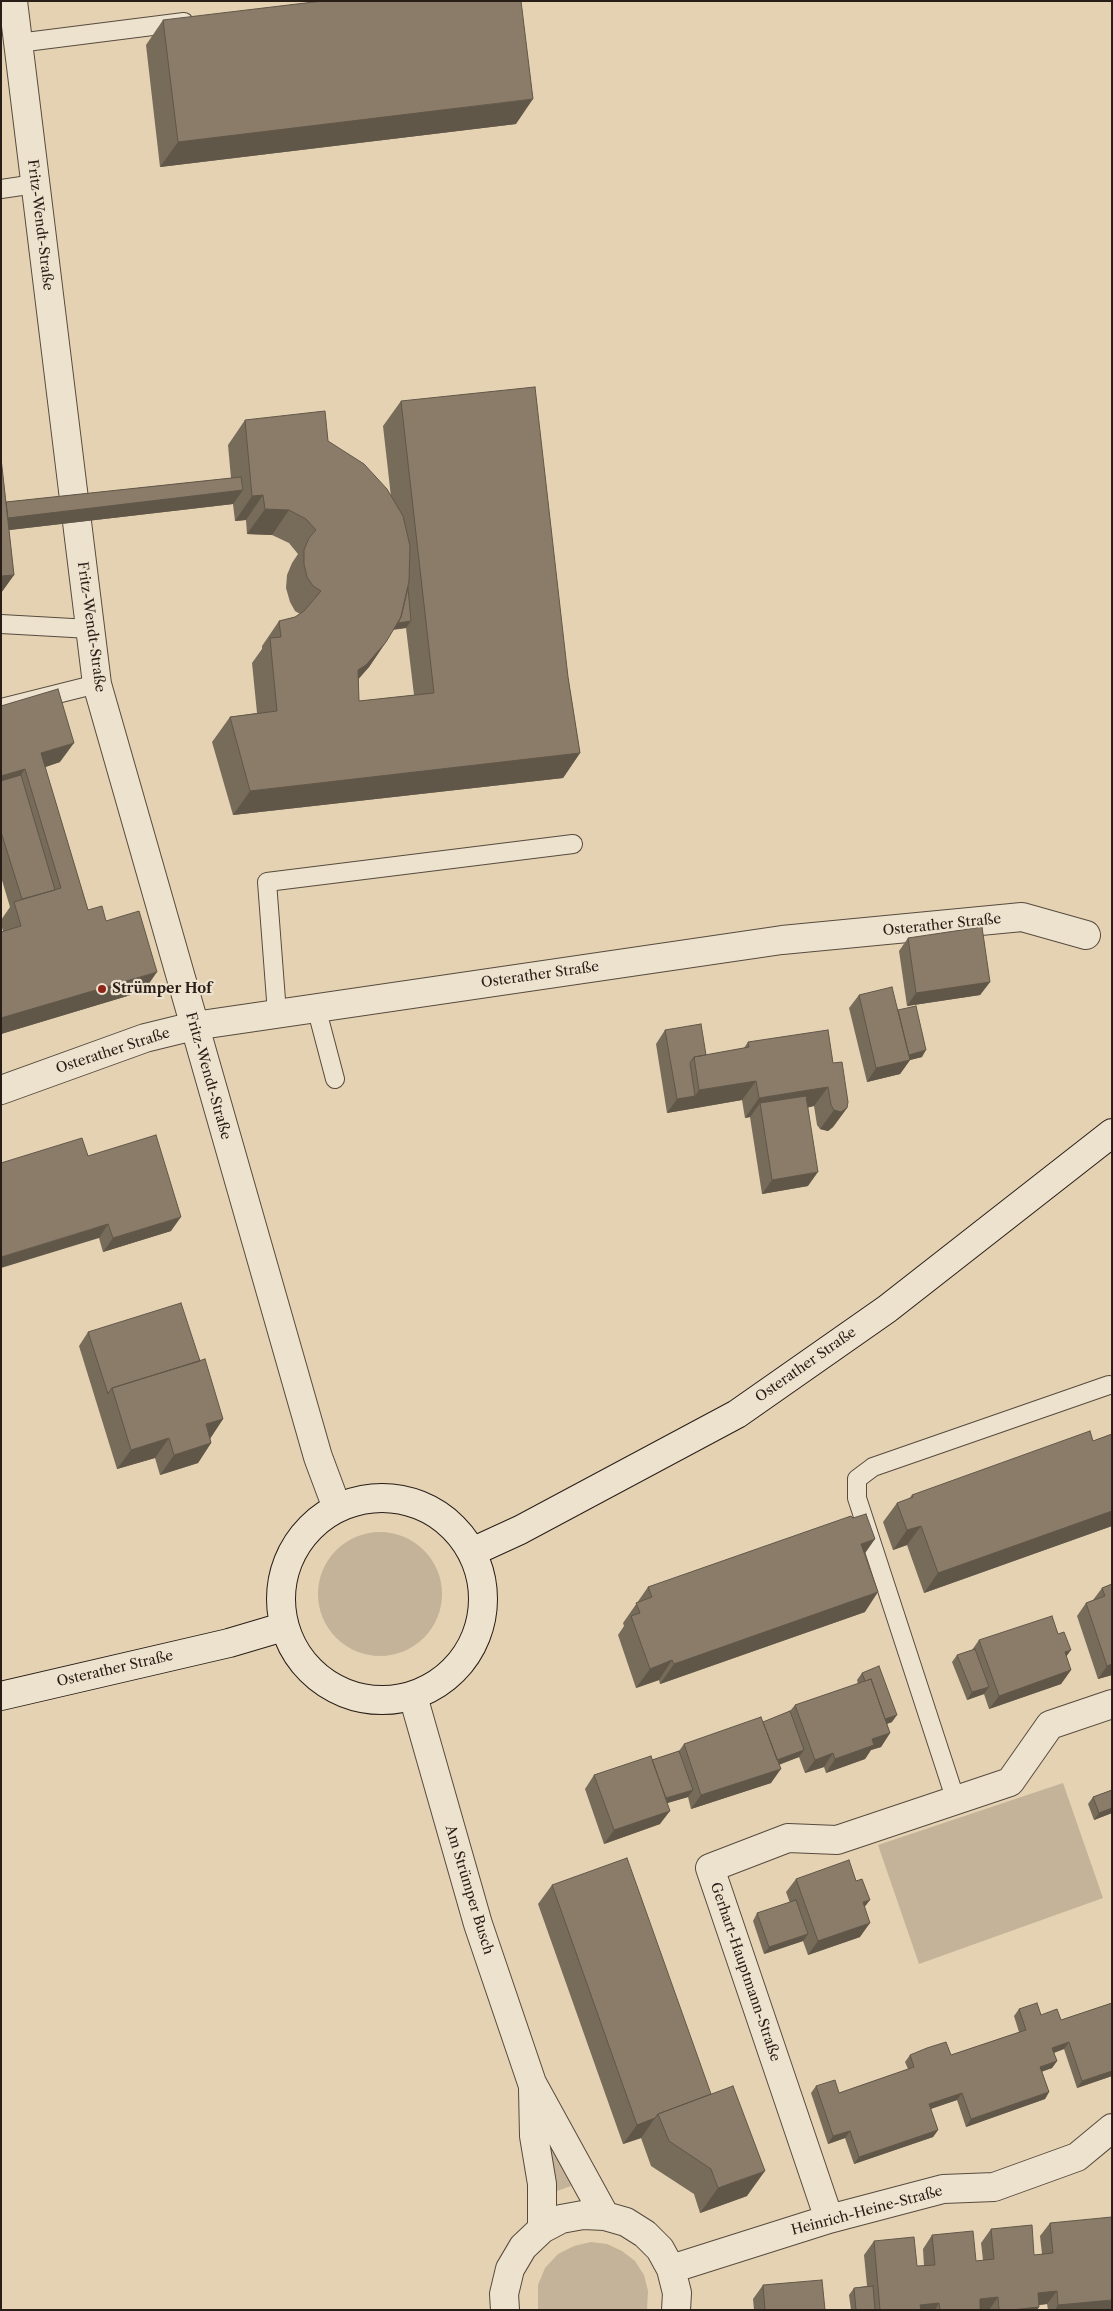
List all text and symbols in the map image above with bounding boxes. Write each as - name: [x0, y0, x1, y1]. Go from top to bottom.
- street label: Fritz-Wendt-Straße: [24, 159, 56, 291]
- street label: Fritz-Wendt-Straße: [74, 561, 108, 693]
- street label: Osterather Straße: [882, 910, 1002, 940]
- street label: Osterather Straße: [480, 958, 600, 992]
- place label: Strümper Hof: [112, 981, 212, 997]
- marker: Strümper Hof: [96, 983, 108, 995]
- street label: Fritz-Wendt-Straße: [182, 1010, 234, 1142]
- street label: Osterather Straße: [54, 1025, 172, 1077]
- street label: Osterather Straße: [752, 1324, 860, 1406]
- street label: Osterather Straße: [55, 1647, 175, 1691]
- street label: Am Strümper Busch: [441, 1823, 497, 1957]
- street label: Gerhart-Hauptmann-Straße: [706, 1880, 784, 2064]
- street label: Heinrich-Heine-Straße: [789, 2183, 945, 2239]

